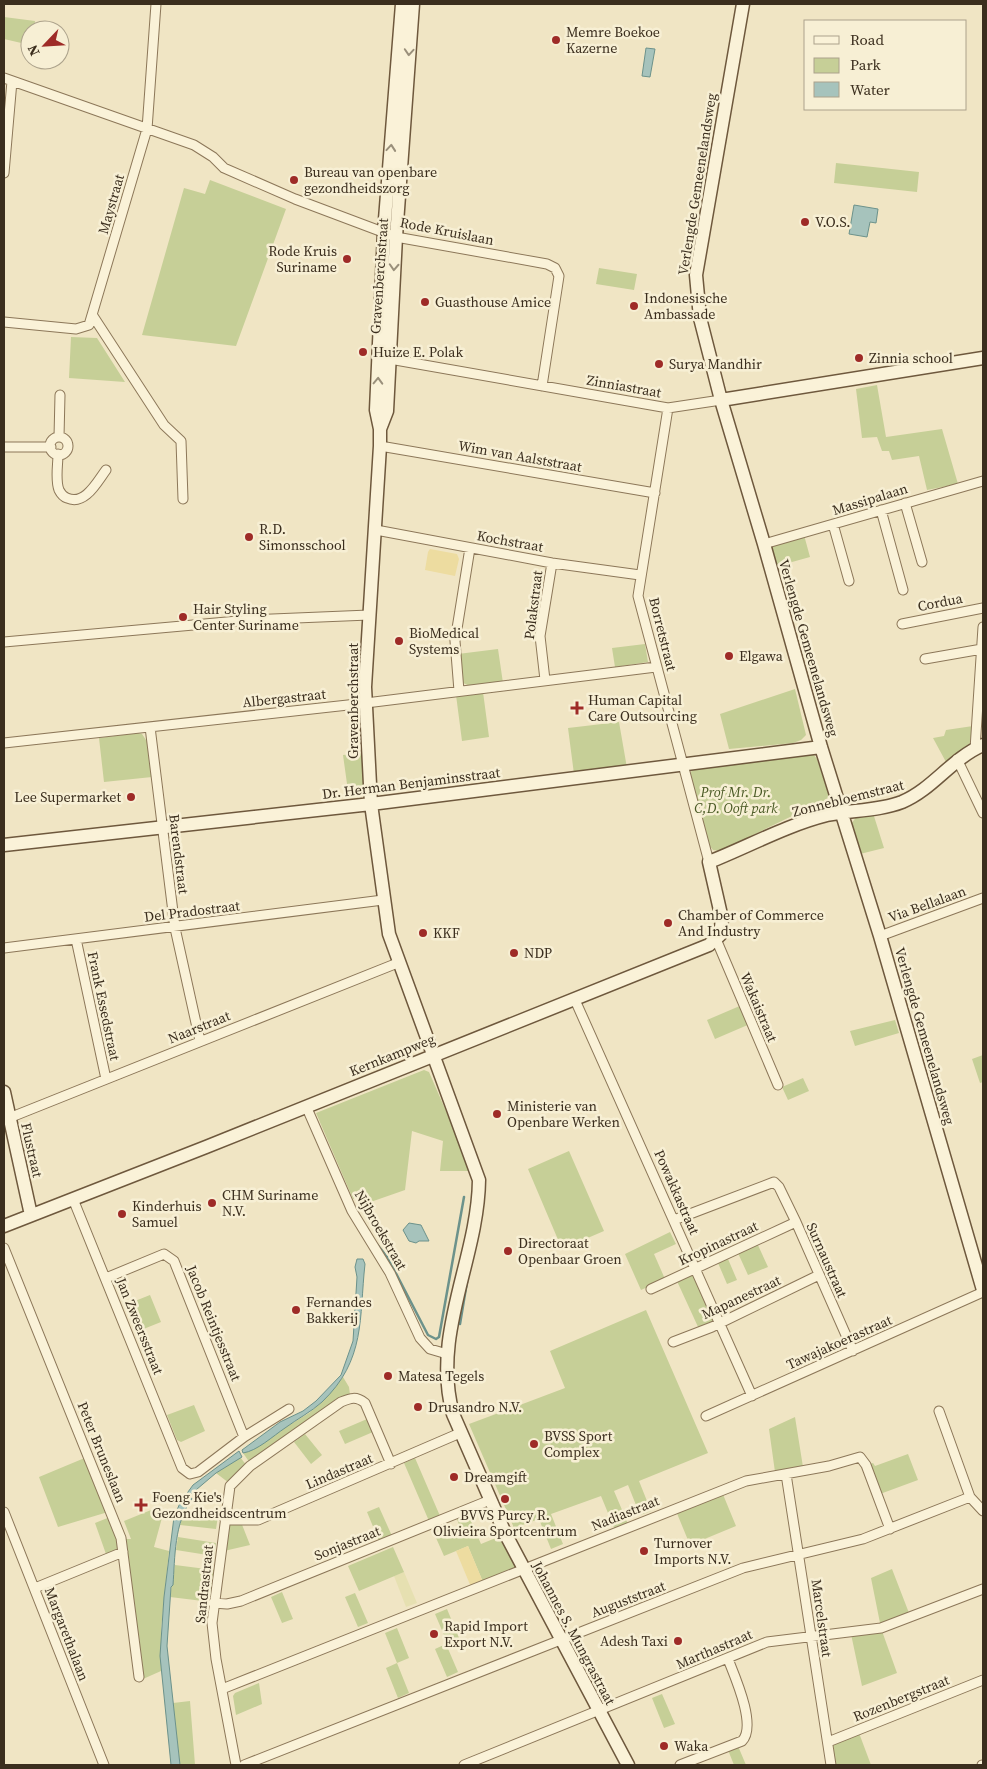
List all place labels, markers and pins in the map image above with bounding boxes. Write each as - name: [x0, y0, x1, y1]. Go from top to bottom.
- place label: Memre Boekoe Kazerne: [566, 22, 660, 58]
- marker: Memre Boekoe Kazerne: [550, 34, 562, 46]
- place label: Bureau van openbare gezondheidszorg: [304, 162, 437, 198]
- marker: Bureau van openbare gezondheidszorg: [288, 174, 300, 186]
- place label: V.O.S.: [815, 212, 850, 232]
- marker: V.O.S.: [799, 216, 811, 228]
- place label: Rode Kruis Suriname: [268, 241, 337, 277]
- marker: Rode Kruis Suriname: [341, 253, 353, 265]
- place label: Indonesische Ambassade: [644, 288, 727, 324]
- place label: Guasthouse Amice: [435, 292, 551, 312]
- marker: Guasthouse Amice: [419, 296, 431, 308]
- marker: Indonesische Ambassade: [628, 300, 640, 312]
- place label: Huize E. Polak: [373, 342, 463, 362]
- marker: Huize E. Polak: [357, 346, 369, 358]
- place label: Zinnia school: [869, 348, 953, 368]
- marker: Zinnia school: [853, 352, 865, 364]
- place label: Surya Mandhir: [669, 354, 762, 374]
- marker: Surya Mandhir: [653, 358, 665, 370]
- place label: R.D. Simonsschool: [259, 519, 346, 555]
- marker: R.D. Simonsschool: [243, 531, 255, 543]
- place label: Hair Styling Center Suriname: [193, 599, 299, 635]
- marker: Hair Styling Center Suriname: [177, 611, 189, 623]
- place label: BioMedical Systems: [409, 623, 479, 659]
- marker: BioMedical Systems: [393, 635, 405, 647]
- place label: Elgawa: [739, 646, 784, 666]
- marker: Elgawa: [723, 650, 735, 662]
- place label: Human Capital Care Outsourcing: [588, 690, 697, 726]
- marker: Human Capital Care Outsourcing: [570, 701, 584, 715]
- place label: Lee Supermarket: [14, 787, 121, 807]
- marker: Lee Supermarket: [125, 791, 137, 803]
- place label: Chamber of Commerce And Industry: [678, 905, 824, 941]
- marker: Chamber of Commerce And Industry: [662, 917, 674, 929]
- place label: KKF: [433, 923, 460, 943]
- marker: KKF: [417, 927, 429, 939]
- place label: NDP: [524, 943, 552, 963]
- marker: NDP: [508, 947, 520, 959]
- place label: Ministerie van Openbare Werken: [507, 1096, 620, 1132]
- marker: Ministerie van Openbare Werken: [491, 1108, 503, 1120]
- place label: CHM Suriname N.V.: [222, 1185, 318, 1221]
- place label: Kinderhuis Samuel: [132, 1196, 202, 1232]
- marker: CHM Suriname N.V.: [206, 1197, 218, 1209]
- marker: Kinderhuis Samuel: [116, 1208, 128, 1220]
- place label: Directoraat Openbaar Groen: [518, 1233, 622, 1269]
- marker: Directoraat Openbaar Groen: [502, 1245, 514, 1257]
- place label: Fernandes Bakkerij: [306, 1292, 372, 1328]
- marker: Fernandes Bakkerij: [290, 1304, 302, 1316]
- place label: Matesa Tegels: [398, 1366, 484, 1386]
- marker: Matesa Tegels: [382, 1370, 394, 1382]
- place label: Drusandro N.V.: [428, 1397, 522, 1417]
- marker: Drusandro N.V.: [412, 1401, 424, 1413]
- place label: BVSS Sport Complex: [544, 1426, 613, 1462]
- marker: BVSS Sport Complex: [528, 1438, 540, 1450]
- place label: Dreamgift: [464, 1467, 527, 1487]
- marker: Dreamgift: [448, 1471, 460, 1483]
- place label: Foeng Kie's Gezondheidscentrum: [152, 1487, 287, 1523]
- marker: BVVS Purcy R. Olivieira Sportcentrum: [499, 1493, 511, 1505]
- marker: Foeng Kie's Gezondheidscentrum: [134, 1498, 148, 1512]
- place label: BVVS Purcy R. Olivieira Sportcentrum: [433, 1505, 577, 1541]
- place label: Turnover Imports N.V.: [654, 1533, 731, 1569]
- marker: Turnover Imports N.V.: [638, 1545, 650, 1557]
- place label: Rapid Import Export N.V.: [444, 1616, 528, 1652]
- marker: Rapid Import Export N.V.: [428, 1628, 440, 1640]
- place label: Adesh Taxi: [600, 1631, 668, 1651]
- marker: Adesh Taxi: [672, 1635, 684, 1647]
- place label: Waka: [674, 1736, 709, 1756]
- marker: Waka: [658, 1740, 670, 1752]

